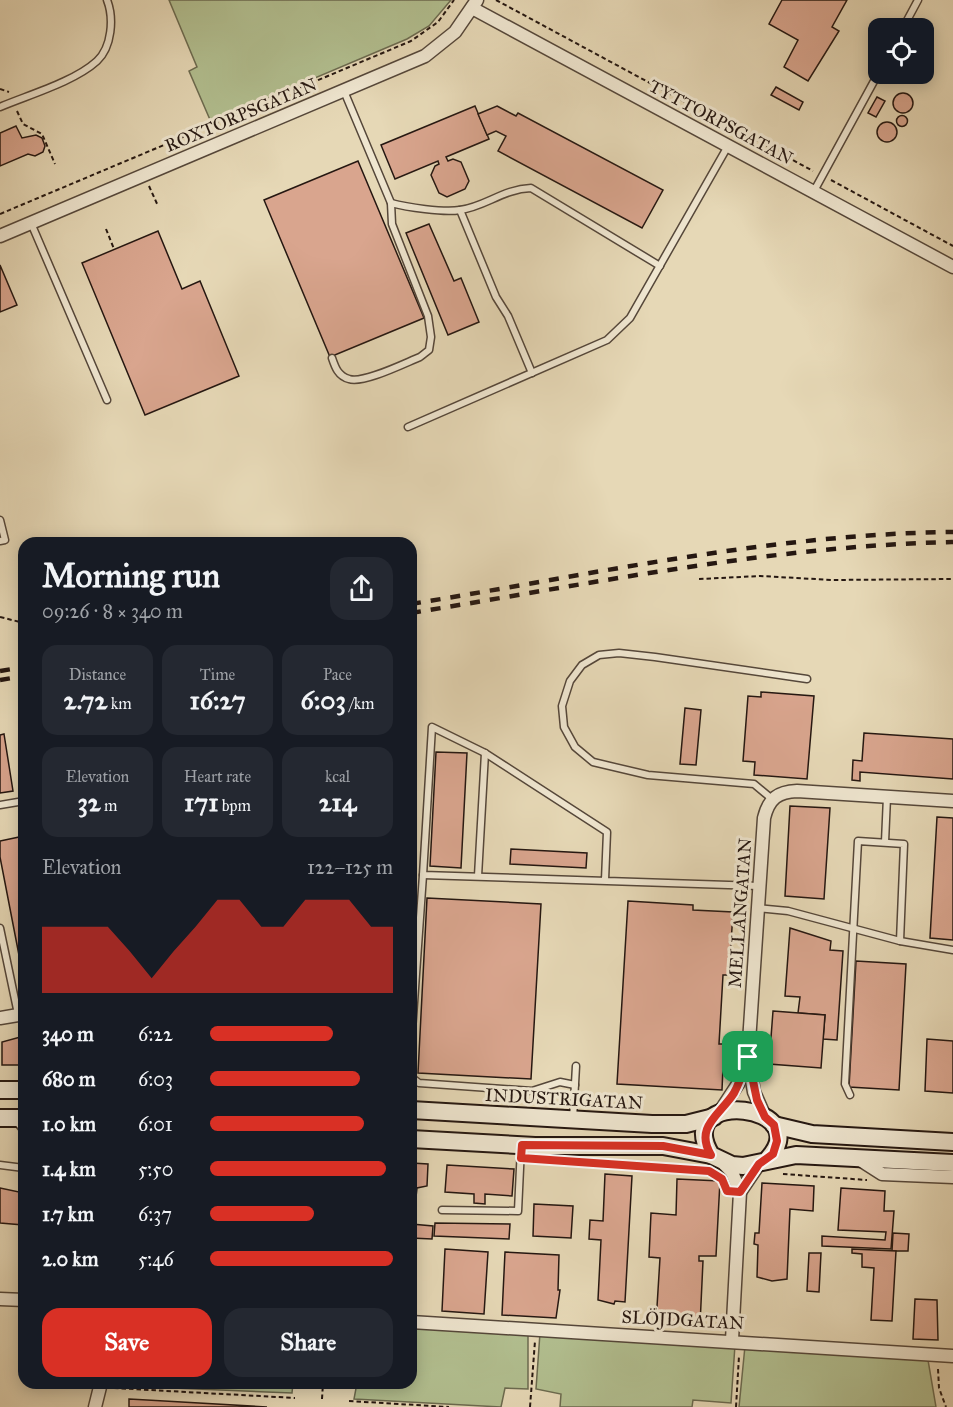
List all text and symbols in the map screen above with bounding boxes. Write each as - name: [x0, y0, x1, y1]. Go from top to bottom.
- map controls: [868, 18, 934, 84]
- button: locate: [868, 18, 934, 84]
- street label: ROXTORPSGATAN: [162, 73, 320, 157]
- street label: TYTTORPSGATAN: [645, 75, 797, 169]
- text: Morning run: [42, 556, 220, 596]
- button: share: [330, 557, 393, 620]
- text: 09:26 · 8 × 340 m: [42, 599, 183, 623]
- text: Distance: [69, 665, 126, 684]
- text: Time: [200, 665, 235, 684]
- text: Pace: [323, 665, 352, 684]
- text: 2.72: [63, 684, 107, 716]
- text: 16:27: [189, 684, 246, 716]
- text: 6:03: [300, 684, 346, 716]
- text: km: [107, 694, 132, 713]
- text: /km: [346, 694, 375, 713]
- text: Elevation: [66, 767, 129, 786]
- text: Heart rate: [184, 767, 251, 786]
- text: kcal: [325, 767, 350, 786]
- text: 32: [77, 786, 101, 818]
- text: 171: [184, 786, 218, 818]
- text: 214: [319, 786, 356, 818]
- text: m: [101, 796, 118, 815]
- text: bpm: [218, 796, 251, 815]
- street label: MELLANGATAN: [724, 837, 756, 989]
- text: Elevation: [42, 855, 121, 879]
- text: 122–125 m: [307, 855, 393, 879]
- text: 340 m: [42, 1022, 94, 1046]
- text: 6:22: [138, 1022, 173, 1046]
- pin: [722, 1031, 773, 1082]
- icon: arrive: [731, 1040, 764, 1073]
- text: 680 m: [42, 1067, 96, 1091]
- text: 6:03: [138, 1067, 173, 1091]
- street label: INDUSTRIGATAN: [484, 1084, 644, 1114]
- text: 1.0 km: [42, 1112, 96, 1136]
- text: 6:01: [138, 1112, 173, 1136]
- text: 1.4 km: [42, 1157, 96, 1181]
- text: 5:50: [138, 1157, 173, 1181]
- text: 1.7 km: [42, 1202, 94, 1226]
- text: 6:37: [138, 1202, 172, 1226]
- text: 2.0 km: [42, 1247, 98, 1271]
- text: 5:46: [138, 1247, 174, 1271]
- street label: SLÖJDGATAN: [621, 1305, 745, 1335]
- button: Save: [42, 1308, 212, 1377]
- button: Share: [224, 1308, 393, 1377]

